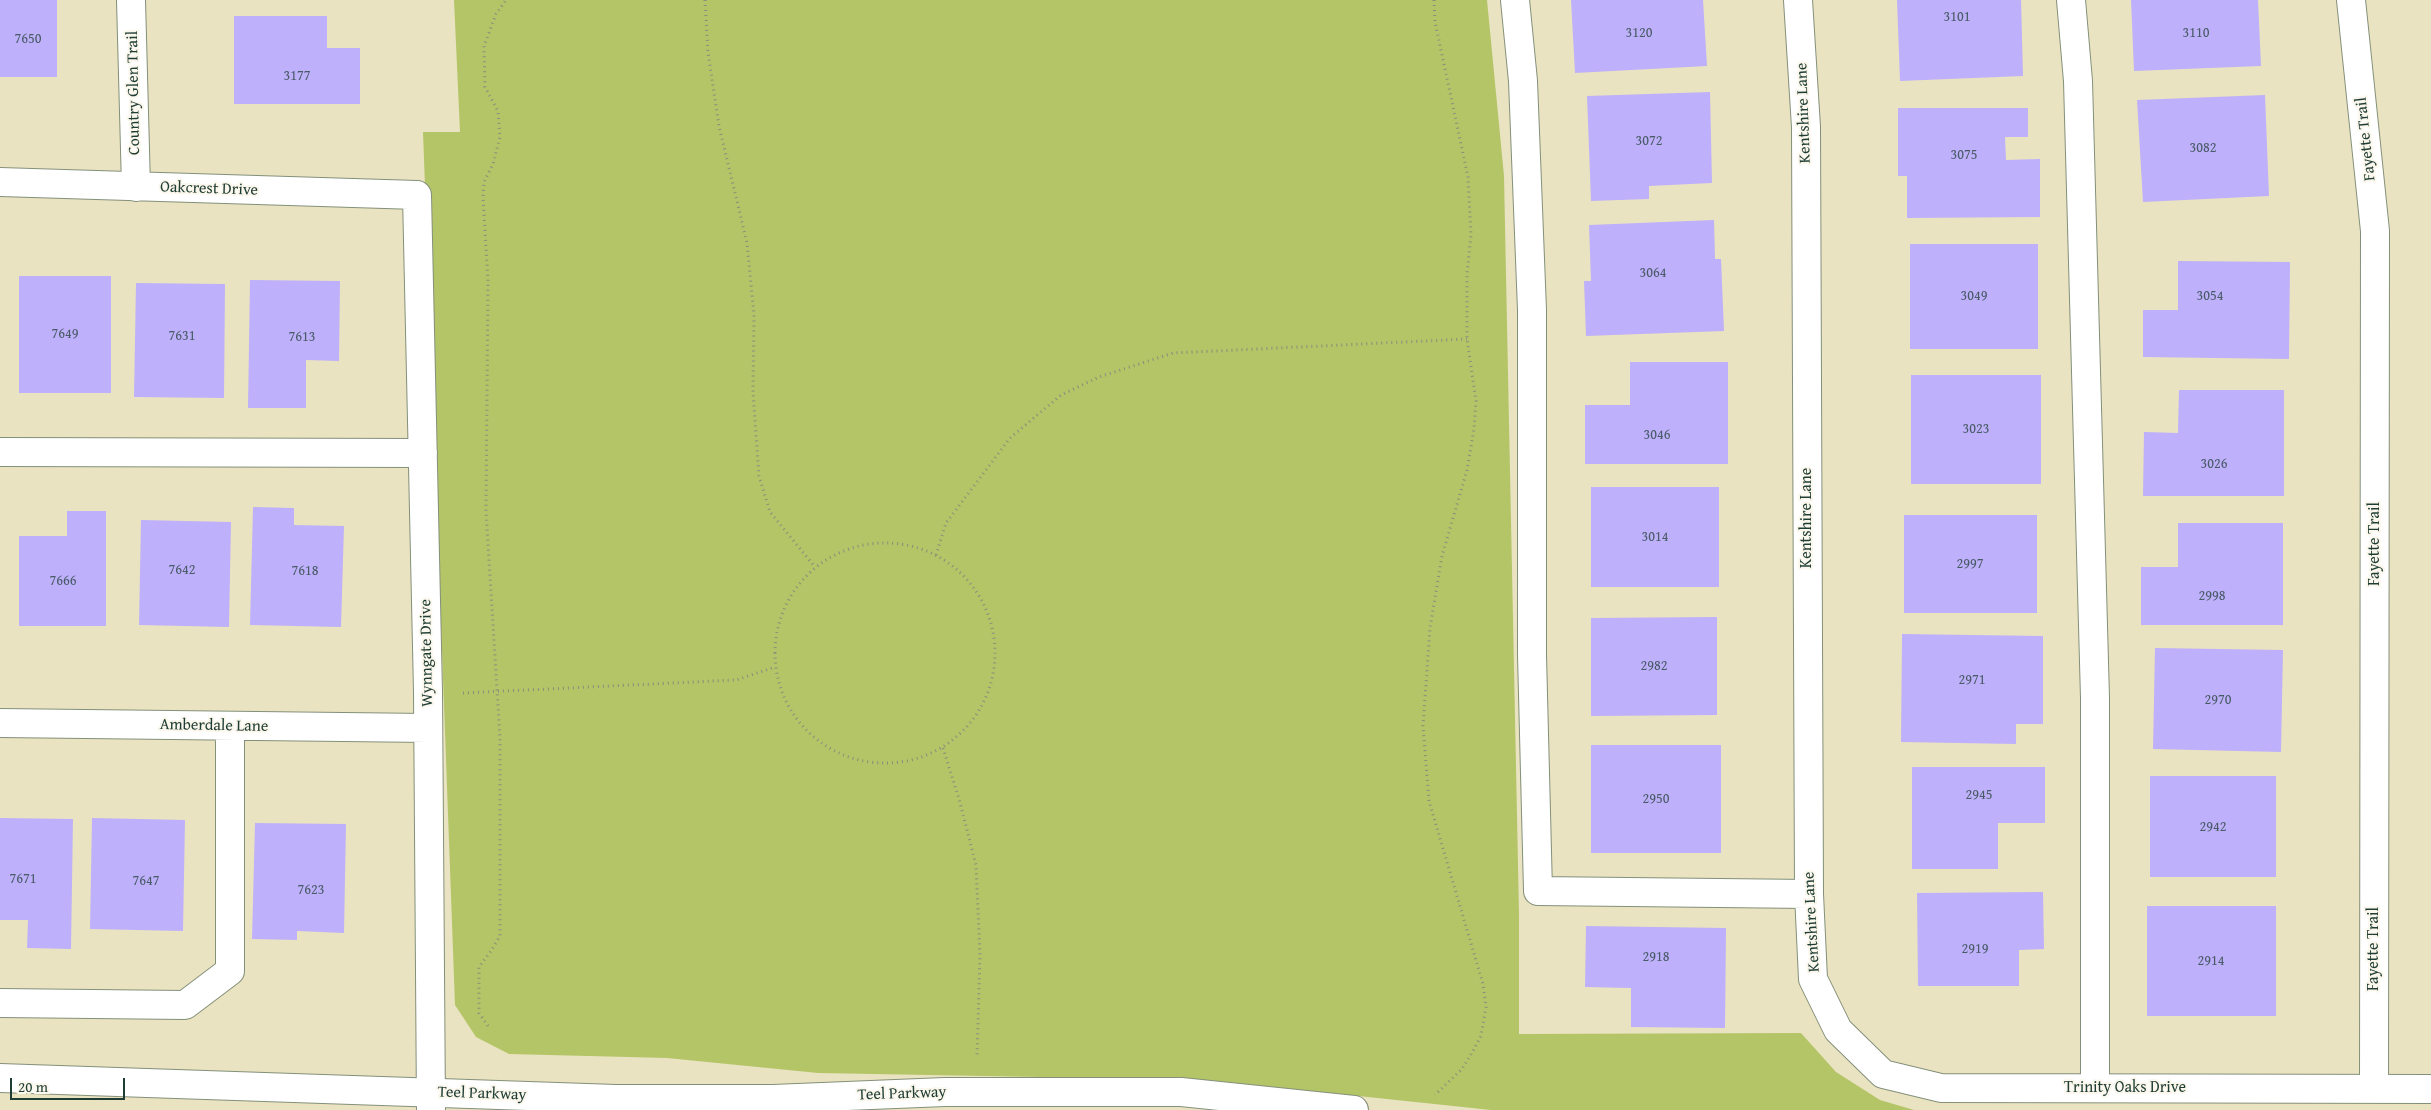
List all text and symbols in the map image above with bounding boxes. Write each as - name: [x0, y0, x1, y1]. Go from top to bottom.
- house number: 3101: [1944, 9, 1970, 25]
- house number: 3120: [1626, 25, 1652, 41]
- house number: 3110: [2183, 25, 2209, 41]
- house number: 7650: [15, 31, 41, 47]
- street label: Country Glen Trail: [123, 31, 145, 155]
- street label: Kentshire Lane: [1793, 62, 1815, 164]
- house number: 3177: [284, 68, 310, 84]
- street label: Fayette Trail: [2352, 96, 2380, 182]
- house number: 3072: [1636, 133, 1662, 149]
- house number: 3082: [2190, 140, 2216, 156]
- house number: 3075: [1951, 147, 1977, 163]
- street label: Oakcrest Drive: [160, 178, 258, 200]
- house number: 3064: [1640, 265, 1666, 281]
- house number: 3049: [1961, 288, 1987, 304]
- house number: 3054: [2197, 288, 2223, 304]
- house number: 7649: [52, 326, 78, 342]
- house number: 7631: [169, 328, 195, 344]
- house number: 7613: [289, 329, 315, 345]
- house number: 3023: [1963, 421, 1989, 437]
- house number: 3046: [1644, 427, 1670, 443]
- house number: 3026: [2201, 456, 2227, 472]
- street label: Kentshire Lane: [1797, 468, 1817, 568]
- street label: Fayette Trail: [2365, 502, 2385, 586]
- house number: 3014: [1642, 529, 1668, 545]
- house number: 2997: [1957, 556, 1983, 572]
- house number: 7642: [169, 562, 195, 578]
- house number: 7618: [292, 563, 318, 579]
- house number: 7666: [50, 573, 76, 589]
- house number: 2998: [2199, 588, 2225, 604]
- street label: Wynngate Drive: [416, 599, 438, 707]
- house number: 2982: [1641, 658, 1667, 674]
- house number: 2971: [1959, 672, 1985, 688]
- house number: 2970: [2205, 692, 2231, 708]
- street label: Amberdale Lane: [160, 715, 268, 737]
- house number: 2945: [1966, 787, 1992, 803]
- house number: 2950: [1643, 791, 1669, 807]
- house number: 2942: [2200, 819, 2226, 835]
- house number: 7671: [10, 871, 36, 887]
- street label: Kentshire Lane: [1800, 871, 1824, 973]
- house number: 7647: [133, 873, 159, 889]
- house number: 7623: [298, 882, 324, 898]
- street label: Fayette Trail: [2364, 907, 2384, 991]
- house number: 2919: [1962, 941, 1988, 957]
- house number: 2918: [1643, 949, 1669, 965]
- house number: 2914: [2198, 953, 2224, 969]
- scale bar: [12, 1068, 128, 1100]
- text: 20 m: [18, 1076, 48, 1097]
- street label: Trinity Oaks Drive: [2064, 1078, 2186, 1098]
- street label: Teel Parkway: [437, 1083, 527, 1105]
- street label: Teel Parkway: [857, 1083, 947, 1105]

